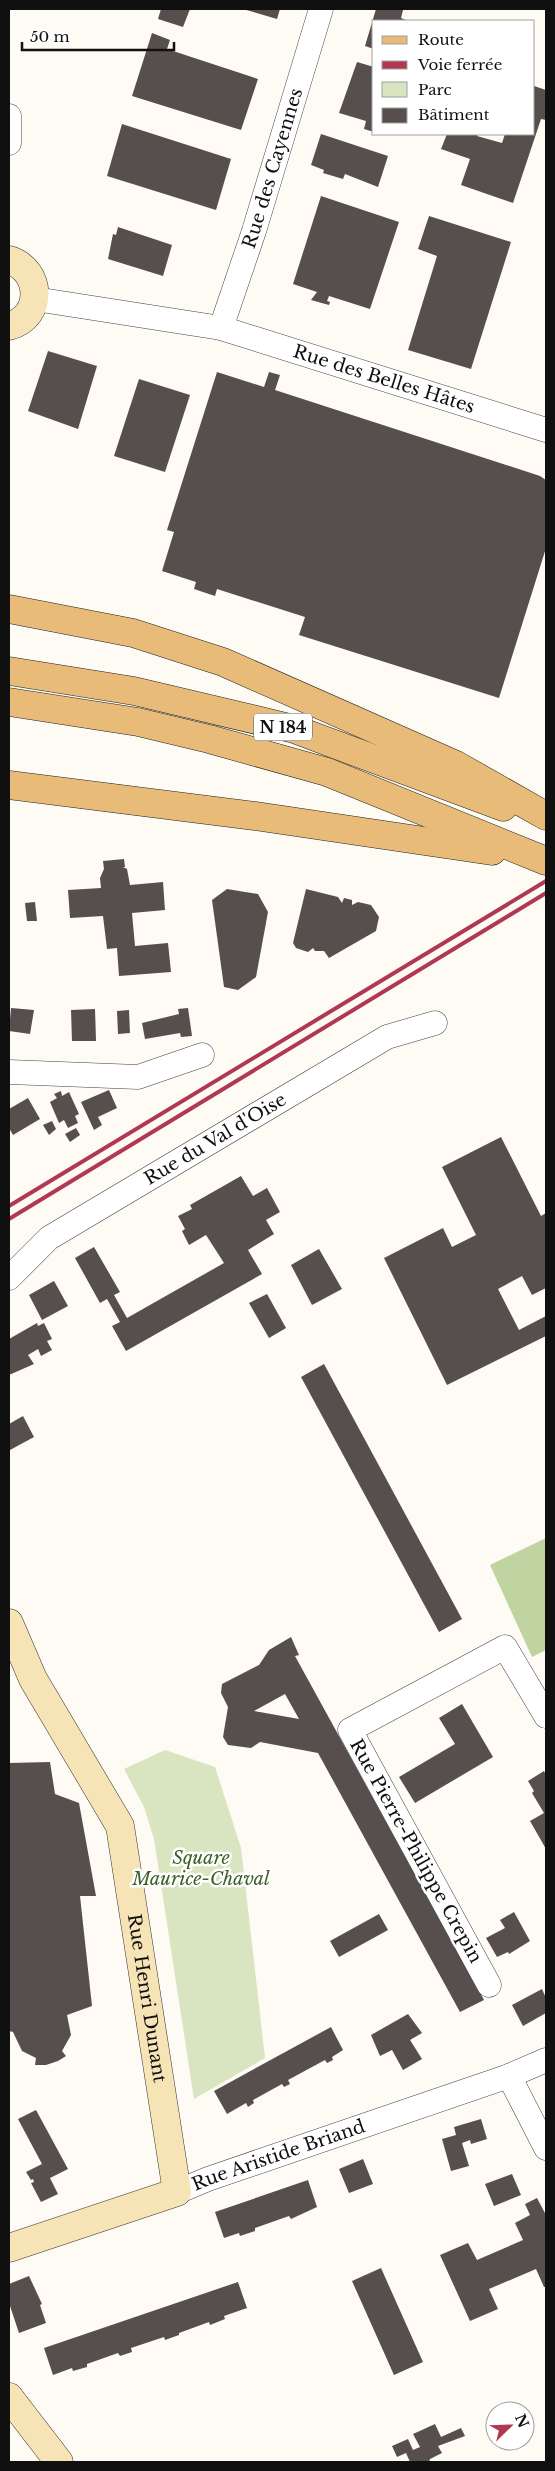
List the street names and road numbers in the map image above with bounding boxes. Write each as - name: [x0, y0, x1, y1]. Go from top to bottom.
- street label: Rue des Cayennes: [238, 85, 308, 251]
- street label: Rue des Belles Hâtes: [290, 340, 477, 418]
- road number: N 184: [254, 714, 312, 740]
- street label: Rue du Val d'Oise: [140, 1088, 290, 1190]
- street label: Rue Pierre-Philippe Crepin: [345, 1735, 487, 1967]
- street label: Rue Henri Dunant: [123, 1912, 171, 2084]
- street label: Rue Aristide Briand: [189, 2115, 368, 2195]

